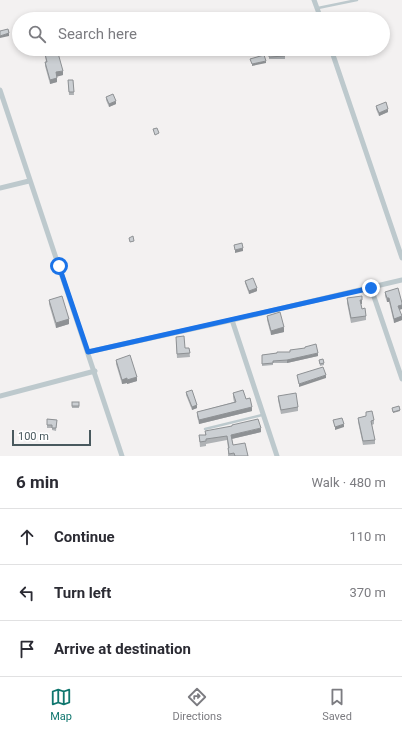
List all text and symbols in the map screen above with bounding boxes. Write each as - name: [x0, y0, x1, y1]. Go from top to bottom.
- search box: [12, 12, 390, 56]
- icon: search: [26, 23, 48, 45]
- text: Search here: [58, 25, 137, 43]
- route start: [50, 257, 68, 275]
- route end: [362, 279, 380, 297]
- scale bar: [12, 428, 91, 447]
- text: 100 m: [18, 430, 49, 443]
- text: 6 min: [16, 472, 59, 492]
- text: Walk · 480 m: [311, 475, 386, 490]
- icon: ahead: [16, 526, 38, 548]
- text: Continue: [54, 528, 115, 546]
- text: 110 m: [349, 529, 386, 544]
- icon: left: [16, 582, 38, 604]
- text: Turn left: [54, 584, 111, 602]
- text: 370 m: [349, 585, 386, 600]
- icon: arrive: [16, 638, 38, 660]
- text: Arrive at destination: [54, 640, 191, 658]
- tab: Map: [50, 686, 72, 723]
- tab: Directions: [172, 686, 222, 723]
- tab: Saved: [322, 686, 352, 723]

